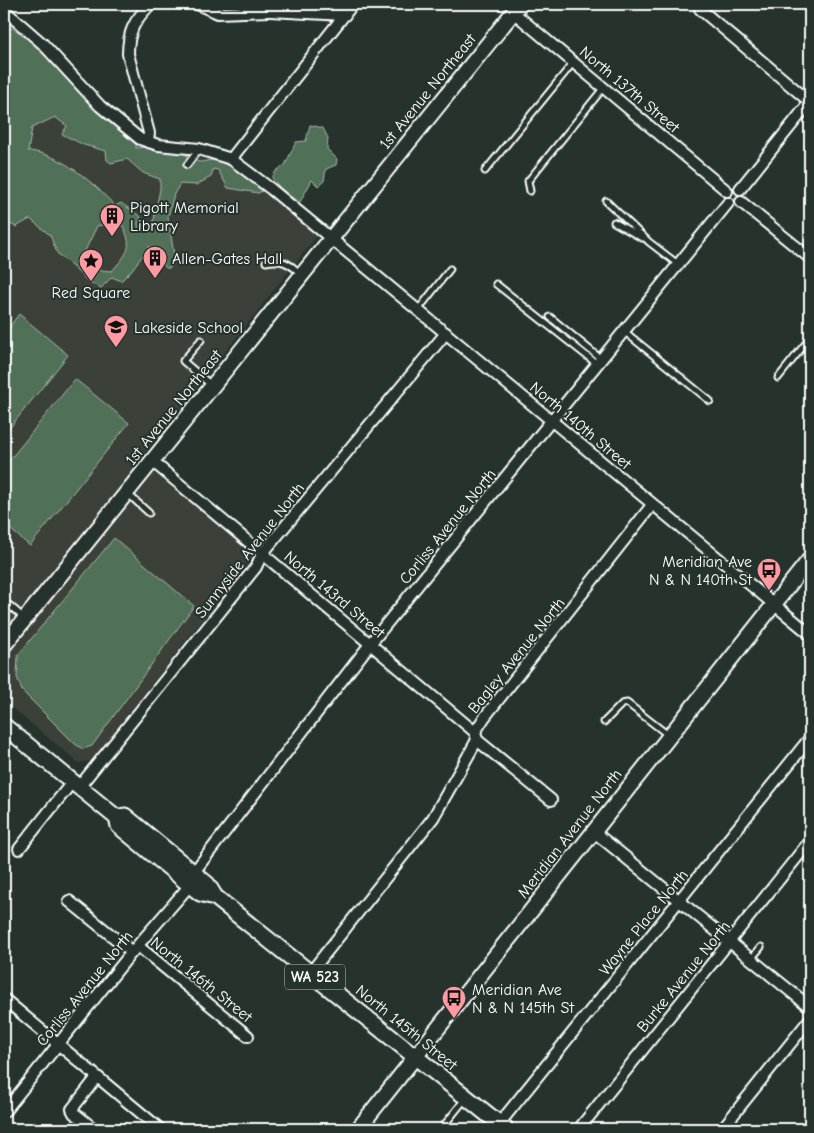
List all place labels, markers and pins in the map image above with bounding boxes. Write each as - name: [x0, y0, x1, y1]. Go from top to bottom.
- place label: Pigott Memorial Library: [130, 199, 239, 235]
- building icon: Pigott Memorial Library: [99, 203, 125, 237]
- building icon: Allen-Gates Hall: [142, 245, 168, 279]
- place icon: Red Square: [78, 248, 104, 282]
- place label: Allen-Gates Hall: [172, 250, 282, 268]
- place label: Red Square: [52, 284, 130, 302]
- school or university icon: Lakeside School: [103, 314, 129, 348]
- place label: Lakeside School: [134, 319, 243, 337]
- place label: Meridian Ave N & N 140th St: [649, 553, 752, 589]
- bus stop icon: Meridian Ave N & N 140th St: [756, 557, 782, 591]
- place label: Meridian Ave N & N 145th St: [472, 981, 574, 1017]
- bus stop icon: Meridian Ave N & N 145th St: [441, 985, 467, 1019]

